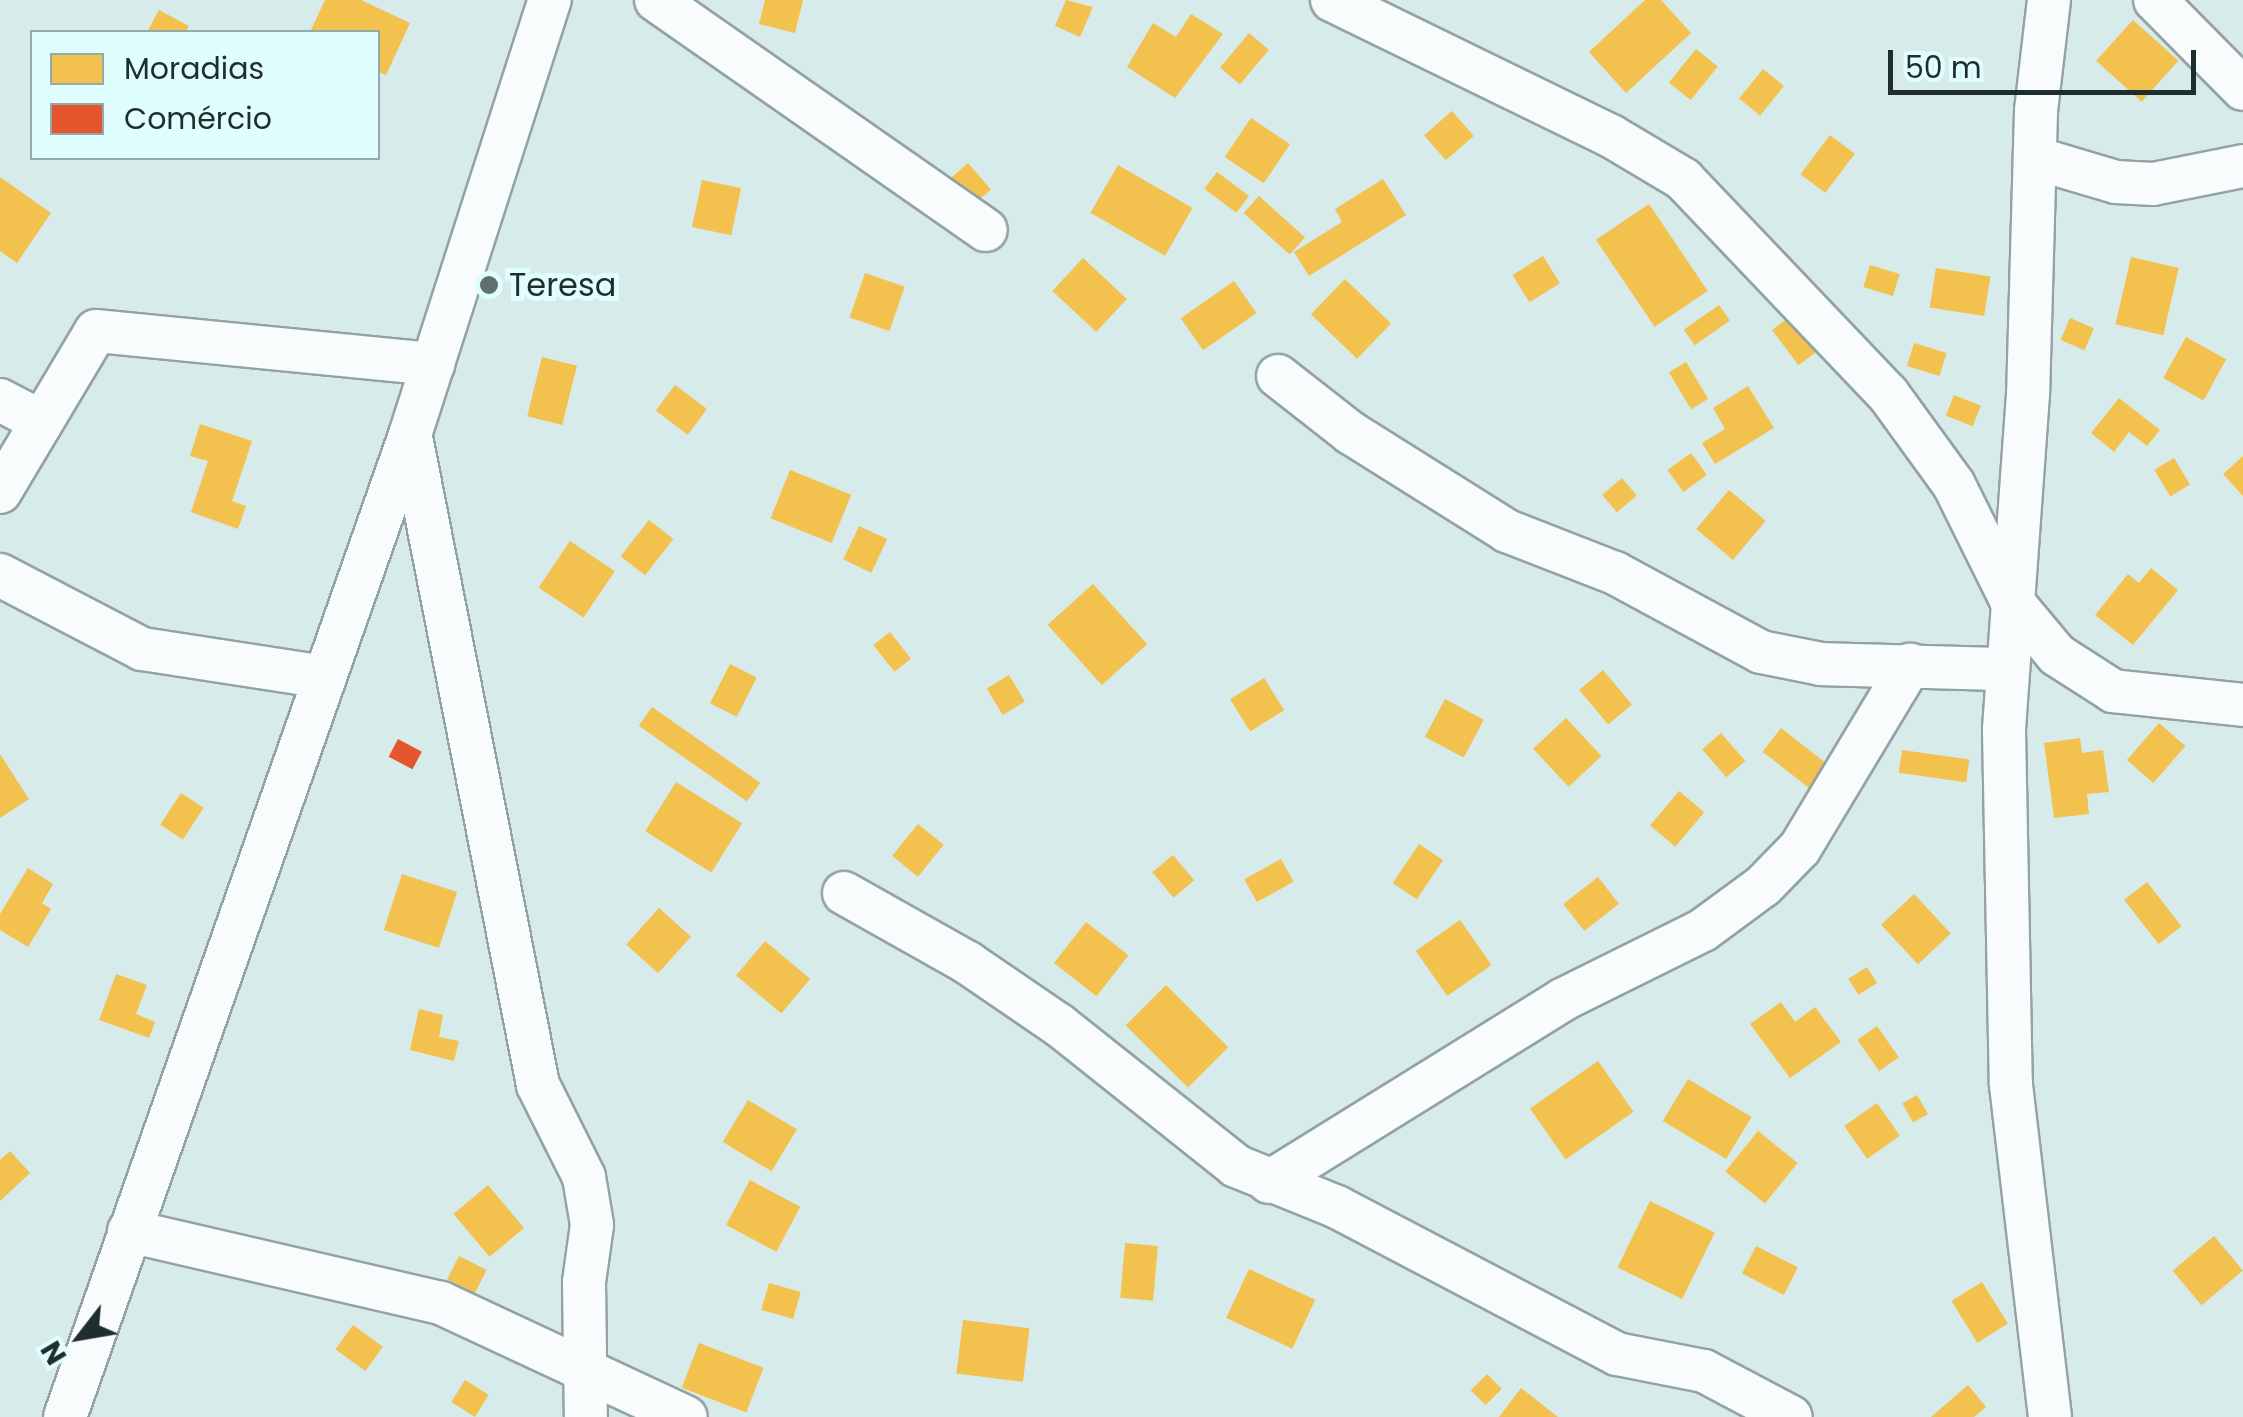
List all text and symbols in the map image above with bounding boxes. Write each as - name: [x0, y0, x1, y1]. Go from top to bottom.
- legend: [30, 30, 380, 160]
- scale bar: [1893, 30, 2200, 92]
- text: 50 m: [1905, 46, 1982, 89]
- text: Moradias: [124, 47, 264, 90]
- text: Comércio: [124, 97, 272, 140]
- place label: Teresa: [509, 266, 616, 304]
- marker: Teresa: [478, 274, 500, 296]
- north arrow: [30, 1287, 130, 1387]
- text: N: [32, 1334, 76, 1372]

